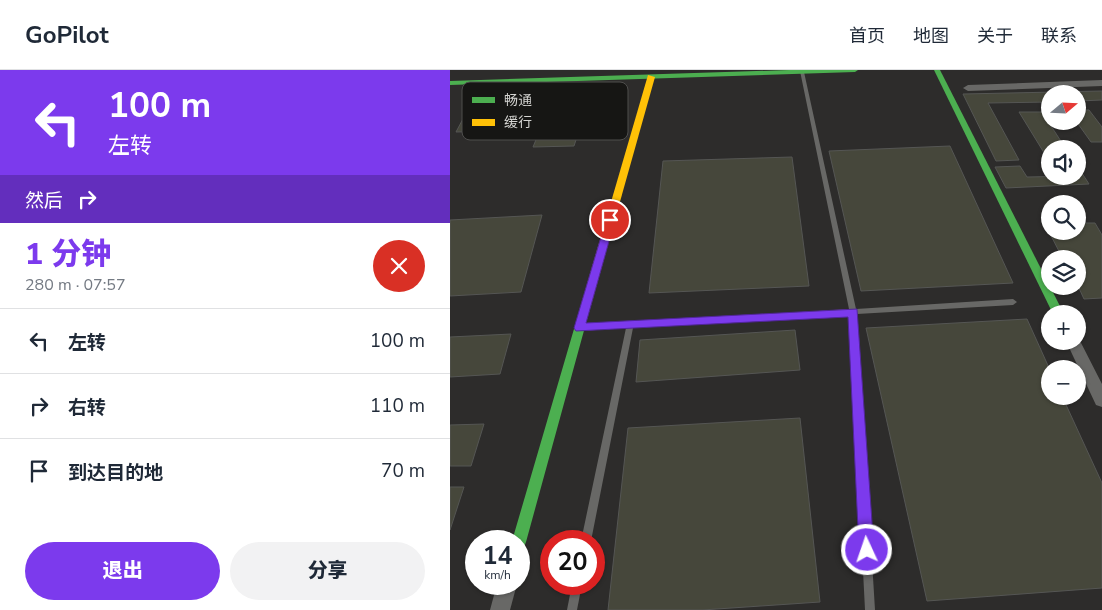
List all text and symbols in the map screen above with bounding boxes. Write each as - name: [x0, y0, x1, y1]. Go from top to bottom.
- text: GoPilot: [25, 19, 109, 51]
- text: 首页: [849, 24, 885, 48]
- text: 地图: [913, 24, 949, 48]
- text: 关于: [977, 24, 1013, 48]
- text: 联系: [1041, 24, 1077, 48]
- text: 100 m: [108, 82, 211, 129]
- legend: [462, 82, 628, 140]
- north arrow: [1041, 85, 1086, 130]
- map controls: [1041, 85, 1086, 405]
- icon: left: [25, 90, 90, 155]
- text: 畅通: [504, 91, 532, 110]
- text: 缓行: [504, 113, 532, 132]
- text: 左转: [108, 131, 152, 161]
- button: sound: [1041, 140, 1086, 185]
- icon: right: [73, 185, 101, 213]
- text: 然后: [25, 188, 63, 214]
- button: search: [1041, 195, 1086, 240]
- pin: [589, 199, 631, 241]
- icon: arrive: [596, 206, 624, 234]
- text: 1 分钟: [25, 234, 111, 275]
- button: close: [373, 240, 425, 292]
- button: layers: [1041, 250, 1086, 295]
- text: 280 m · 07:57: [25, 274, 126, 296]
- button: +: [1041, 305, 1086, 350]
- icon: left: [25, 327, 53, 355]
- text: 100 m: [370, 328, 425, 354]
- text: 左转: [68, 330, 106, 356]
- button: −: [1041, 360, 1086, 405]
- icon: right: [25, 392, 53, 420]
- text: 110 m: [370, 393, 425, 419]
- text: 右转: [68, 395, 106, 421]
- icon: arrive: [25, 457, 53, 485]
- text: 70 m: [381, 458, 425, 484]
- text: 到达目的地: [68, 460, 163, 486]
- position arrow: [840, 523, 892, 575]
- speed limit sign: 20: [540, 530, 605, 595]
- text: 14: [482, 539, 513, 573]
- button: 退出: [25, 542, 220, 600]
- button: 分享: [230, 542, 425, 600]
- text: km/h: [484, 567, 511, 583]

